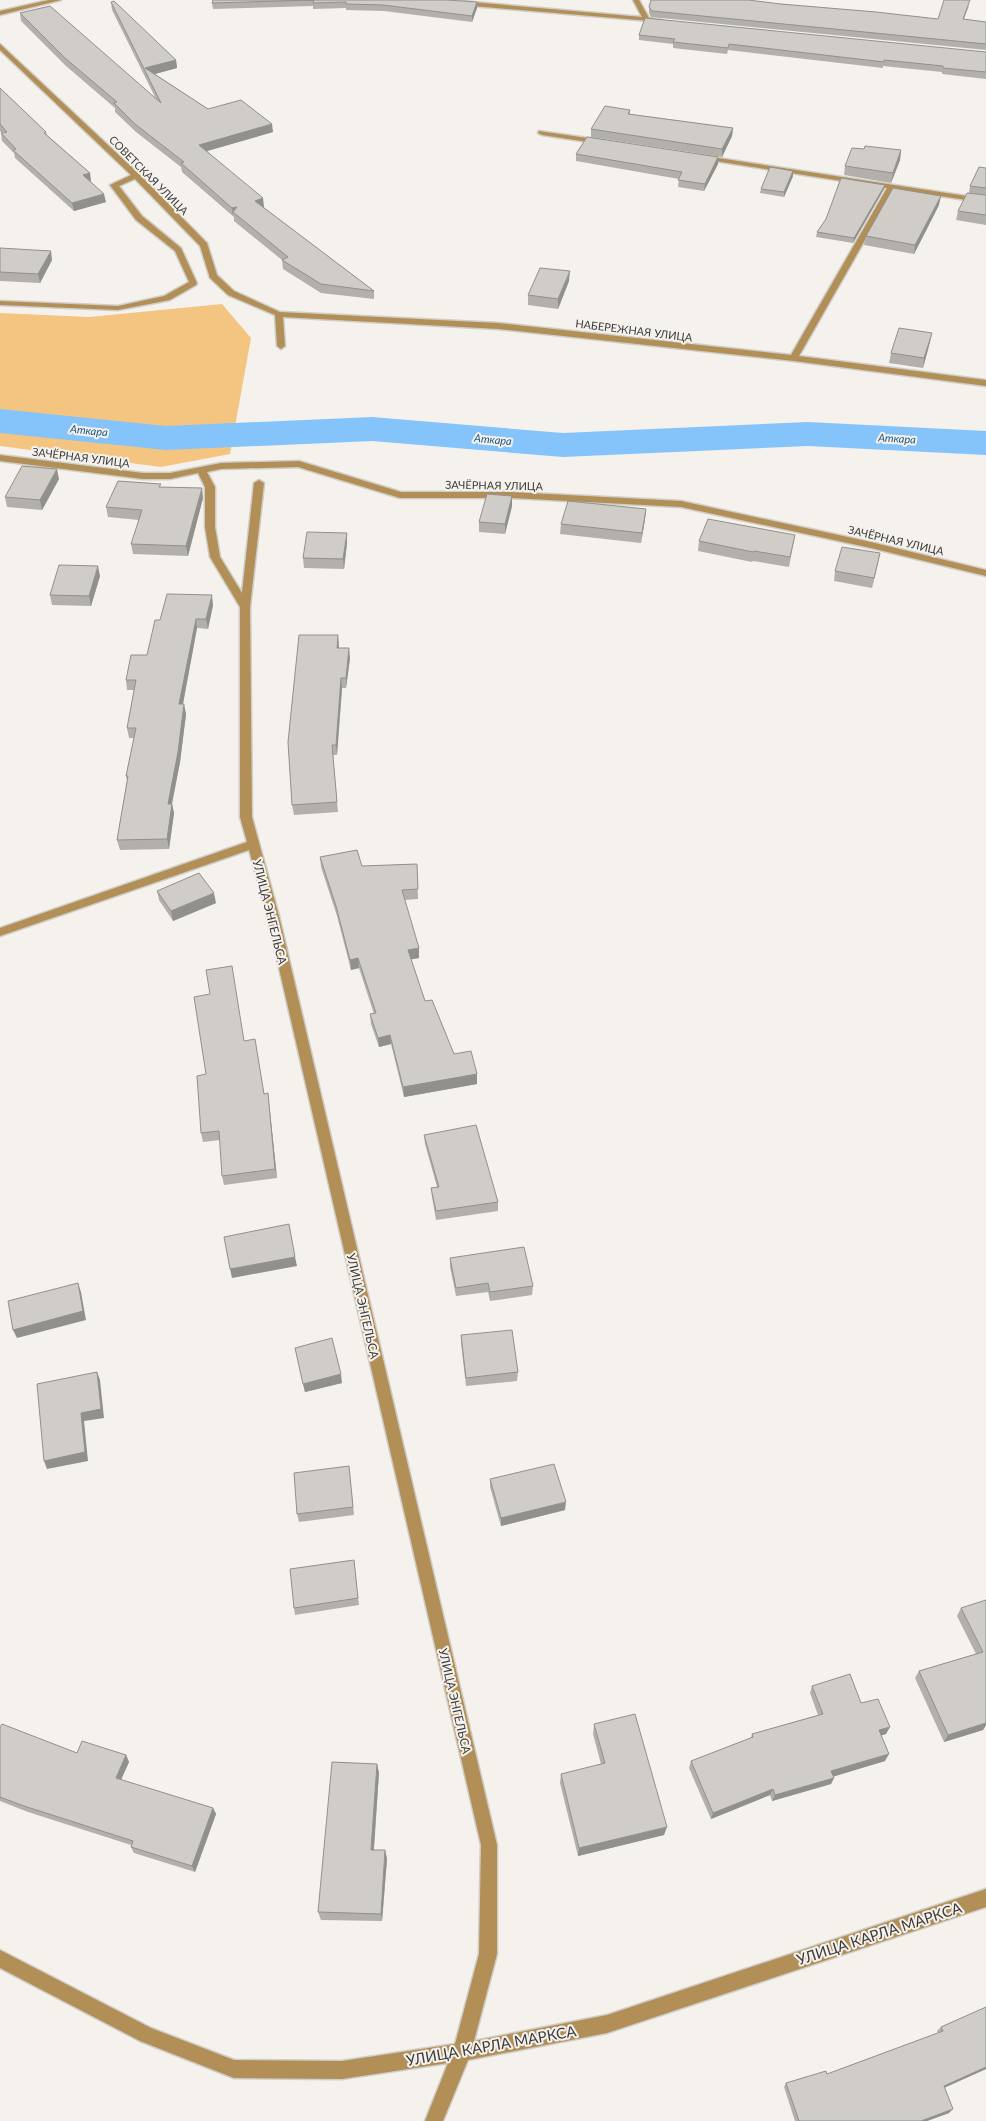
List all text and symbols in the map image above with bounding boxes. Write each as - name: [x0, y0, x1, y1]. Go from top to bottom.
- street label: СОВЕТСКАЯ УЛИЦА: [107, 133, 192, 218]
- street label: НАБЕРЕЖНАЯ УЛИЦА: [575, 316, 694, 344]
- water label: Аткара: [69, 421, 109, 438]
- water label: Аткара: [877, 430, 917, 446]
- water label: Аткара: [473, 431, 513, 447]
- street label: ЗАЧЁРНАЯ УЛИЦА: [32, 445, 131, 469]
- street label: ЗАЧЁРНАЯ УЛИЦА: [445, 478, 544, 492]
- street label: ЗАЧЁРНАЯ УЛИЦА: [847, 523, 946, 557]
- street label: УЛИЦА ЭНГЕЛЬСА: [250, 858, 291, 967]
- street label: УЛИЦА ЭНГЕЛЬСА: [344, 1252, 383, 1361]
- street label: УЛИЦА ЭНГЕЛЬСА: [436, 1647, 475, 1756]
- street label: УЛИЦА КАРЛА МАРКСА: [794, 1898, 965, 1968]
- street label: УЛИЦА КАРЛА МАРКСА: [405, 2021, 578, 2069]

